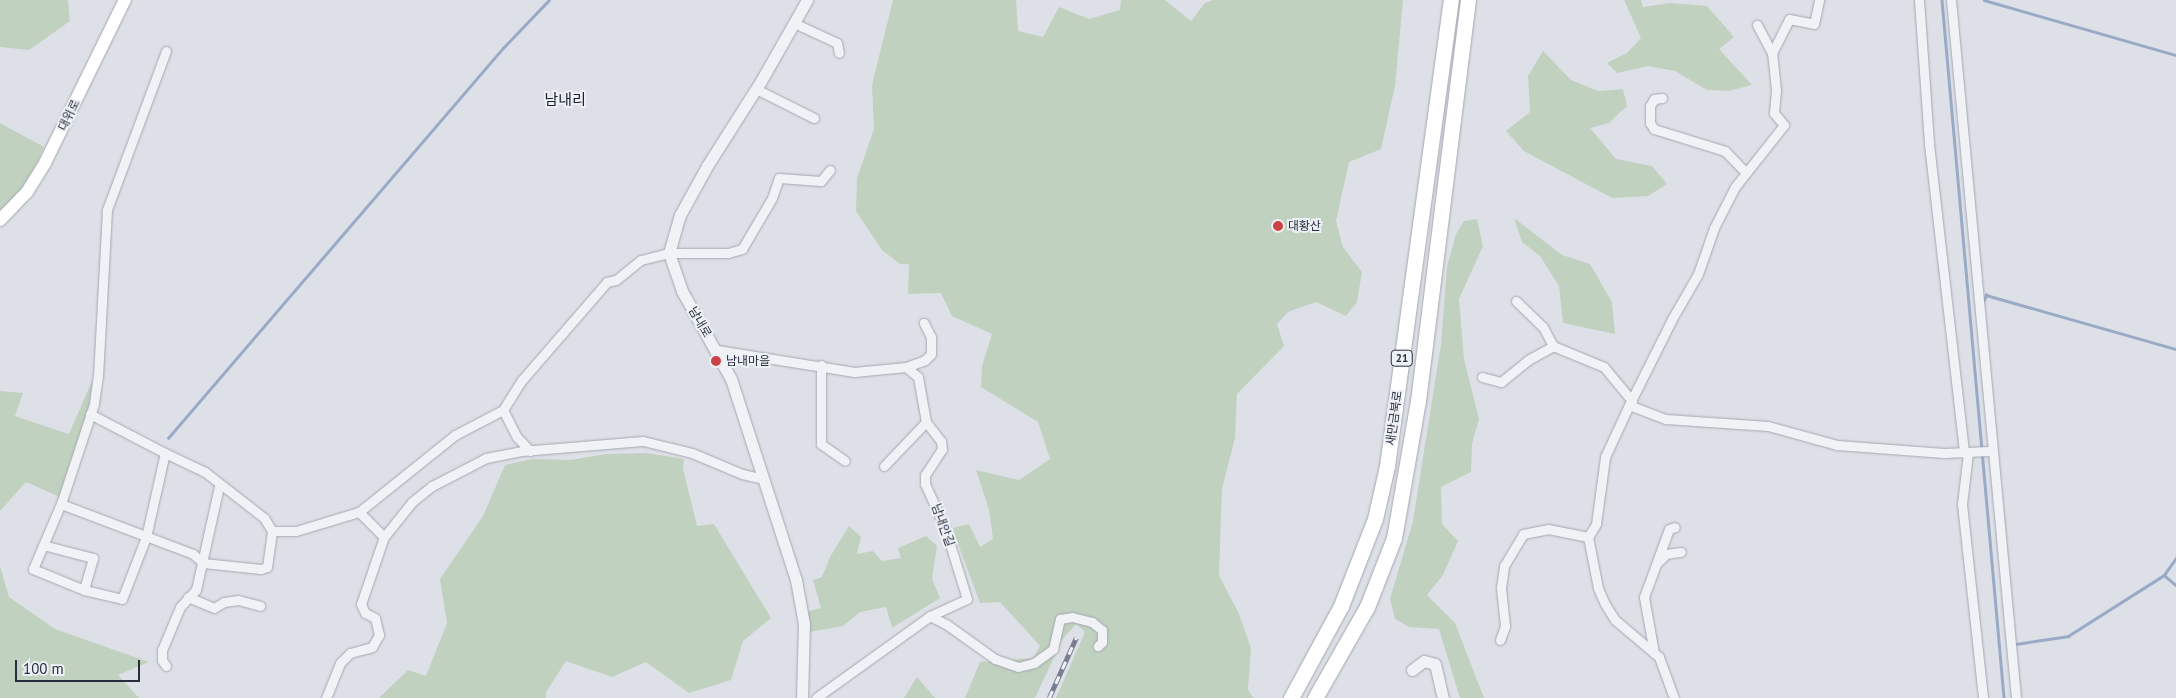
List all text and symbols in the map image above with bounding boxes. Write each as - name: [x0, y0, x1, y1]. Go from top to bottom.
- district label: 남내리: [544, 91, 586, 109]
- street label: 대위로: [55, 97, 83, 133]
- place label: 대황산: [1288, 219, 1321, 233]
- marker: 대황산: [1272, 220, 1284, 232]
- street label: 남내로: [685, 304, 715, 340]
- road number: 21: [1391, 349, 1413, 366]
- place label: 남내마을: [726, 354, 770, 368]
- marker: 남내마을: [710, 355, 722, 367]
- street label: 새만금북로: [1383, 390, 1405, 446]
- street label: 남내안길: [929, 502, 957, 548]
- scale bar: [18, 650, 142, 682]
- text: 100 m: [23, 659, 64, 678]

